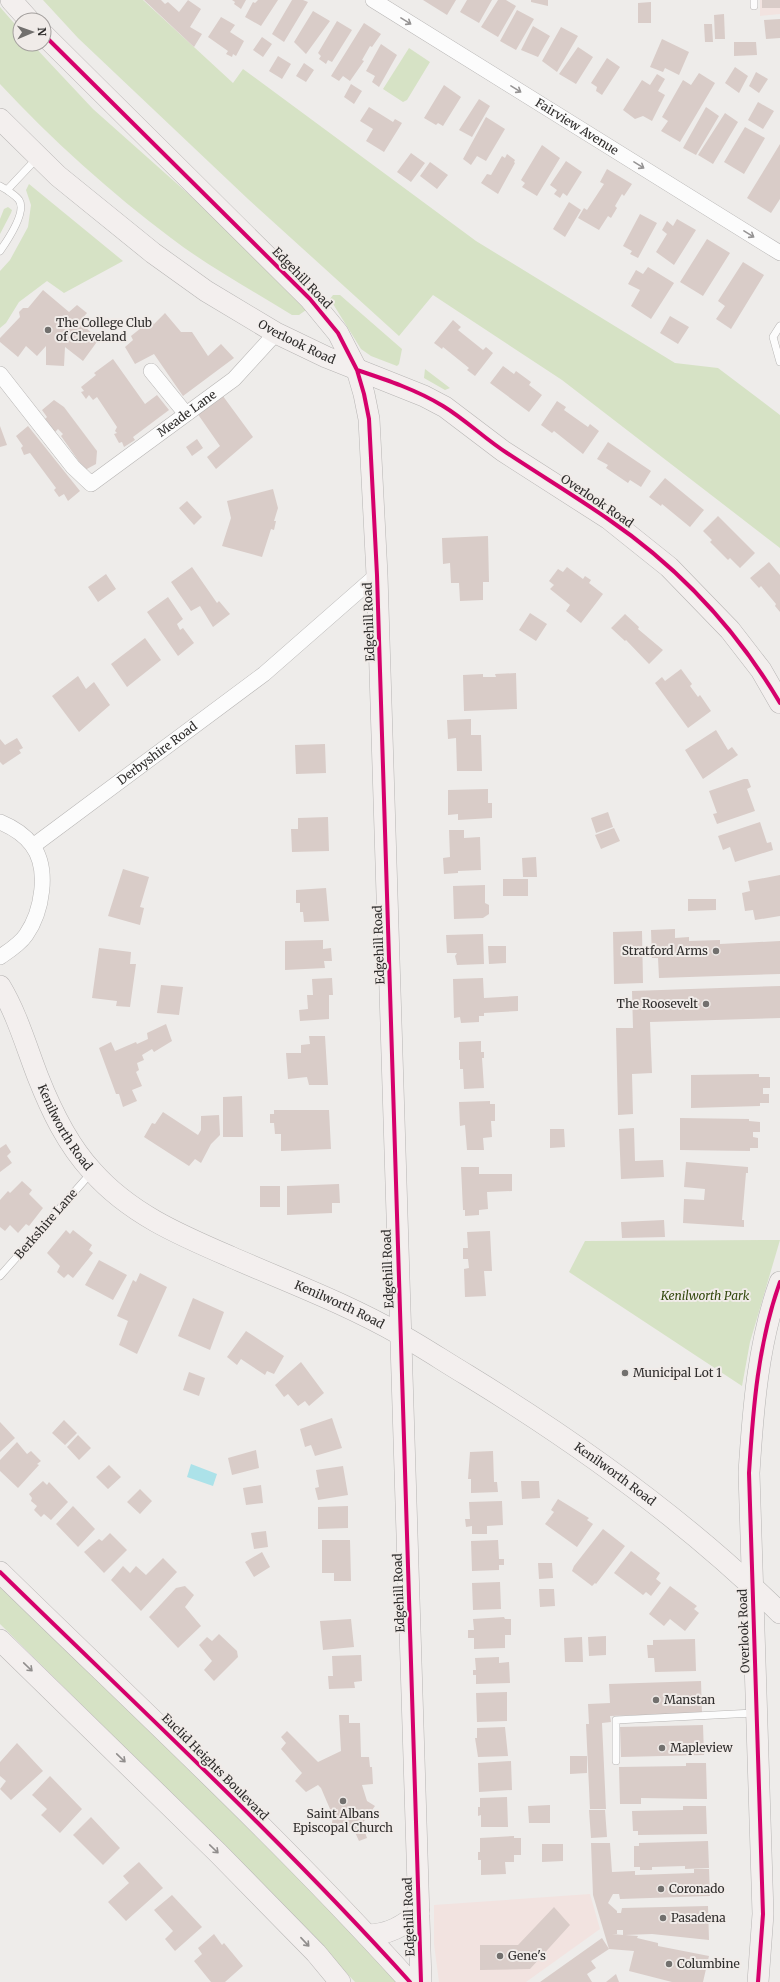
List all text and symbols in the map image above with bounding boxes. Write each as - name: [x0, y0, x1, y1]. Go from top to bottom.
- north arrow: [12, 12, 52, 52]
- one-way arrow: [400, 17, 412, 25]
- text: N: [35, 27, 49, 37]
- one-way arrow: [510, 85, 521, 93]
- street label: Fairview Avenue: [533, 95, 621, 158]
- one-way arrow: [633, 161, 644, 169]
- one-way arrow: [743, 230, 755, 238]
- street label: Edgehill Road: [269, 244, 335, 311]
- place label: The College Club of Cleveland: [56, 315, 152, 344]
- street label: Overlook Road: [255, 316, 338, 367]
- marker: The College Club of Cleveland: [43, 325, 53, 335]
- street label: Meade Lane: [154, 387, 219, 440]
- street label: Overlook Road: [558, 471, 636, 530]
- street label: Edgehill Road: [360, 582, 377, 662]
- street label: Derbyshire Road: [114, 718, 200, 788]
- street label: Edgehill Road: [370, 905, 387, 985]
- place label: Stratford Arms: [622, 943, 708, 958]
- marker: Stratford Arms: [711, 946, 721, 956]
- place label: The Roosevelt: [617, 996, 698, 1011]
- marker: The Roosevelt: [701, 999, 711, 1009]
- street label: Kenilworth Road: [35, 1082, 96, 1173]
- street label: Berkshire Lane: [11, 1186, 80, 1262]
- street label: Edgehill Road: [379, 1229, 396, 1309]
- street label: Kenilworth Road: [292, 1277, 387, 1331]
- park label: Kenilworth Park: [660, 1288, 750, 1303]
- place label: Municipal Lot 1: [633, 1365, 722, 1380]
- marker: Municipal Lot 1: [620, 1368, 630, 1378]
- street label: Kenilworth Road: [571, 1439, 659, 1509]
- street label: Edgehill Road: [390, 1553, 407, 1633]
- street label: Overlook Road: [735, 1589, 752, 1673]
- one-way arrow: [23, 1663, 33, 1672]
- place label: Manstan: [664, 1692, 715, 1707]
- marker: Manstan: [651, 1695, 661, 1705]
- street label: Euclid Heights Boulevard: [159, 1710, 272, 1823]
- place label: Mapleview: [670, 1740, 734, 1755]
- marker: Mapleview: [657, 1743, 667, 1753]
- one-way arrow: [116, 1753, 126, 1763]
- marker: Saint Albans Episcopal Church: [338, 1796, 348, 1806]
- place label: Saint Albans Episcopal Church: [293, 1806, 393, 1835]
- one-way arrow: [209, 1844, 219, 1854]
- street label: Edgehill Road: [400, 1877, 417, 1957]
- place label: Coronado: [669, 1881, 724, 1896]
- marker: Coronado: [656, 1884, 666, 1894]
- place label: Pasadena: [671, 1910, 726, 1925]
- marker: Pasadena: [658, 1913, 668, 1923]
- one-way arrow: [300, 1937, 310, 1947]
- place label: Gene's: [508, 1948, 546, 1963]
- marker: Gene's: [495, 1951, 505, 1961]
- place label: Columbine: [677, 1956, 740, 1971]
- marker: Columbine: [664, 1959, 674, 1969]

